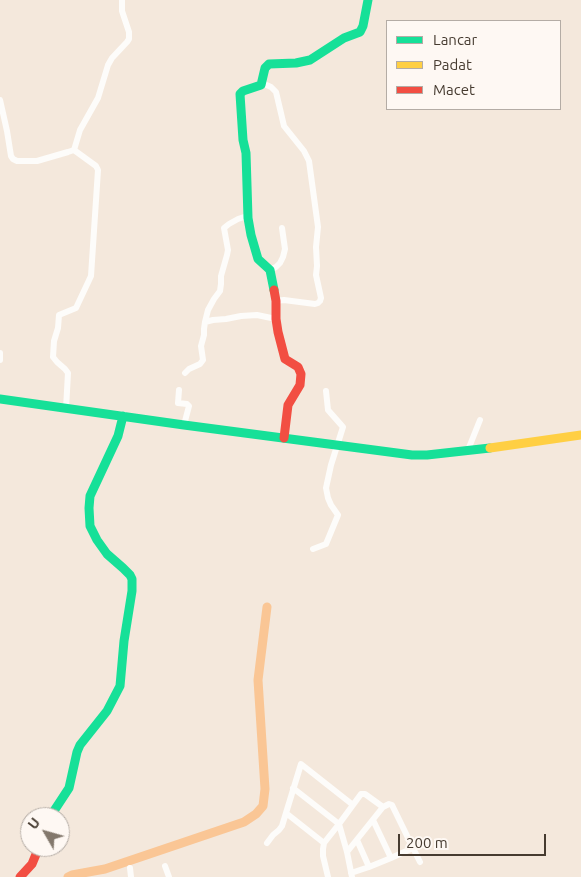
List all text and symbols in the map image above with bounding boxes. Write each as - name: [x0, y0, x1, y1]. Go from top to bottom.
- legend: [386, 20, 561, 110]
- text: Lancar: [433, 31, 477, 48]
- text: Padat: [433, 56, 472, 73]
- text: Macet: [433, 81, 475, 98]
- north arrow: [20, 807, 70, 857]
- text: U: [25, 815, 43, 832]
- scale bar: [401, 824, 548, 856]
- text: 200 m: [406, 834, 448, 851]

